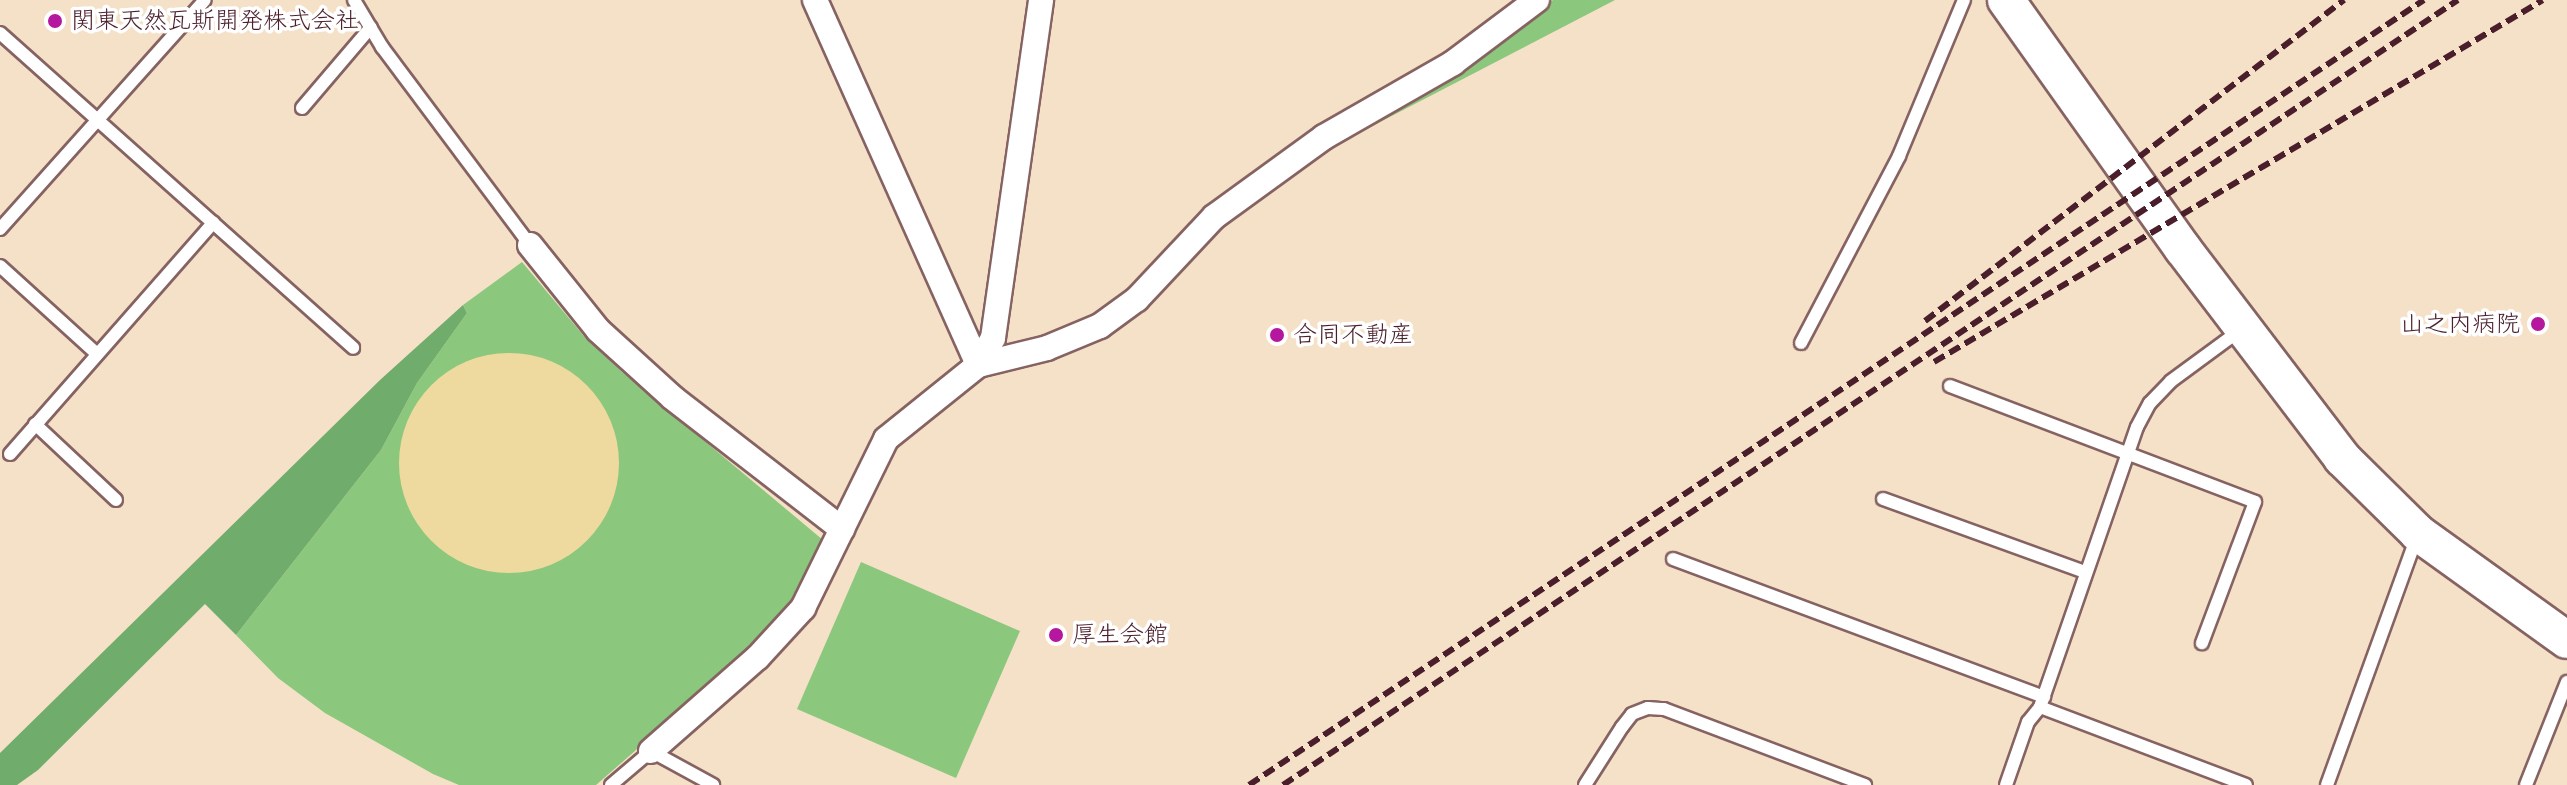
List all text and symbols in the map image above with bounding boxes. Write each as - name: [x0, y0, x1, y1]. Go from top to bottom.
- place label: 関東天然瓦斯開発株式会社: [71, 7, 359, 35]
- marker: 関東天然瓦斯開発株式会社: [46, 12, 64, 30]
- place label: 山之内病院: [2400, 310, 2520, 338]
- marker: 山之内病院: [2527, 313, 2549, 335]
- place label: 合同不動産: [1293, 321, 1413, 349]
- marker: 合同不動産: [1268, 326, 1286, 344]
- place label: 厚生会館: [1072, 621, 1168, 649]
- marker: 厚生会館: [1047, 626, 1065, 644]

